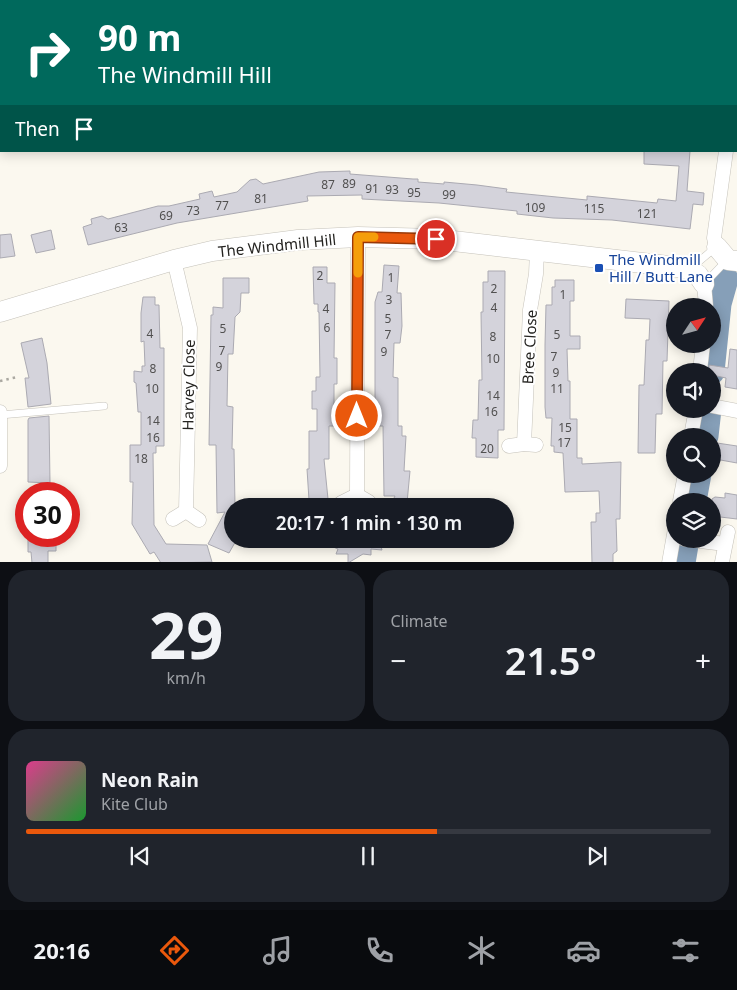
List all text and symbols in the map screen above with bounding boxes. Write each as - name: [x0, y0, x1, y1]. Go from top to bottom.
- text: 90 m: [98, 14, 181, 61]
- icon: right: [15, 20, 80, 85]
- text: The Windmill Hill: [98, 59, 272, 89]
- icon: arrive: [70, 115, 98, 143]
- text: Then: [15, 116, 60, 142]
- house number: 89: [342, 175, 356, 192]
- house number: 87: [321, 176, 335, 193]
- house number: 91: [365, 180, 379, 197]
- house number: 93: [385, 181, 399, 198]
- house number: 95: [407, 184, 421, 201]
- house number: 99: [442, 186, 456, 203]
- house number: 81: [254, 190, 268, 207]
- house number: 77: [215, 197, 229, 214]
- house number: 109: [525, 199, 545, 216]
- house number: 115: [584, 200, 604, 217]
- house number: 73: [186, 202, 200, 219]
- house number: 121: [637, 205, 657, 222]
- house number: 69: [159, 207, 173, 224]
- pin: [415, 218, 457, 260]
- house number: 63: [114, 219, 128, 236]
- icon: arrive: [422, 225, 450, 253]
- street label: The Windmill Hill: [217, 229, 337, 261]
- place label: The Windmill Hill / Butt Lane: [609, 249, 713, 286]
- marker: The Windmill Hill / Butt Lane: [593, 262, 605, 274]
- house number: 2: [317, 267, 324, 284]
- house number: 1: [388, 269, 394, 286]
- house number: 2: [491, 280, 498, 297]
- house number: 1: [560, 286, 566, 303]
- house number: 3: [386, 291, 393, 308]
- north arrow: [666, 298, 721, 352]
- map controls: [666, 298, 721, 548]
- house number: 4: [491, 299, 498, 316]
- house number: 4: [323, 300, 330, 317]
- street label: Bree Close: [517, 309, 541, 385]
- house number: 5: [385, 310, 392, 327]
- house number: 6: [324, 319, 331, 336]
- house number: 5: [220, 320, 227, 337]
- house number: 4: [147, 325, 154, 342]
- house number: 7: [385, 326, 392, 343]
- house number: 5: [554, 326, 561, 343]
- house number: 8: [490, 328, 497, 345]
- street label: Harvey Close: [177, 339, 199, 431]
- house number: 7: [219, 342, 226, 359]
- house number: 9: [381, 343, 388, 360]
- house number: 7: [551, 348, 558, 365]
- house number: 10: [486, 350, 500, 367]
- house number: 9: [216, 358, 223, 375]
- house number: 8: [150, 360, 157, 377]
- button: sound: [666, 363, 721, 418]
- house number: 9: [553, 364, 560, 381]
- house number: 10: [145, 380, 159, 397]
- house number: 11: [550, 380, 564, 397]
- house number: 14: [486, 387, 500, 404]
- position arrow: [330, 389, 382, 441]
- house number: 16: [484, 403, 498, 420]
- house number: 14: [146, 412, 160, 429]
- house number: 15: [558, 419, 572, 436]
- button: search: [666, 428, 721, 483]
- house number: 16: [146, 429, 160, 446]
- house number: 17: [557, 434, 571, 451]
- house number: 20: [480, 440, 494, 457]
- house number: 18: [134, 450, 148, 467]
- speed limit sign: 30: [15, 482, 80, 547]
- button: layers: [666, 493, 721, 548]
- text: 20:17 · 1 min · 130 m: [276, 510, 462, 536]
- text: 29: [149, 590, 223, 678]
- text: Climate: [391, 610, 448, 632]
- text: 21.5°: [505, 634, 597, 686]
- text: −: [391, 641, 407, 679]
- text: +: [695, 641, 711, 679]
- text: km/h: [167, 667, 206, 689]
- text: Neon Rain: [101, 767, 199, 793]
- text: Kite Club: [101, 793, 168, 815]
- icon: previous: [126, 842, 154, 870]
- icon: pause: [354, 842, 382, 870]
- icon: next: [583, 842, 611, 870]
- icon: directions: [157, 933, 192, 968]
- icon: music: [260, 933, 295, 968]
- icon: phone: [362, 933, 397, 968]
- icon: climate: [464, 933, 499, 968]
- icon: car: [566, 933, 601, 968]
- icon: filters: [668, 933, 703, 968]
- text: 20:16: [34, 935, 90, 965]

